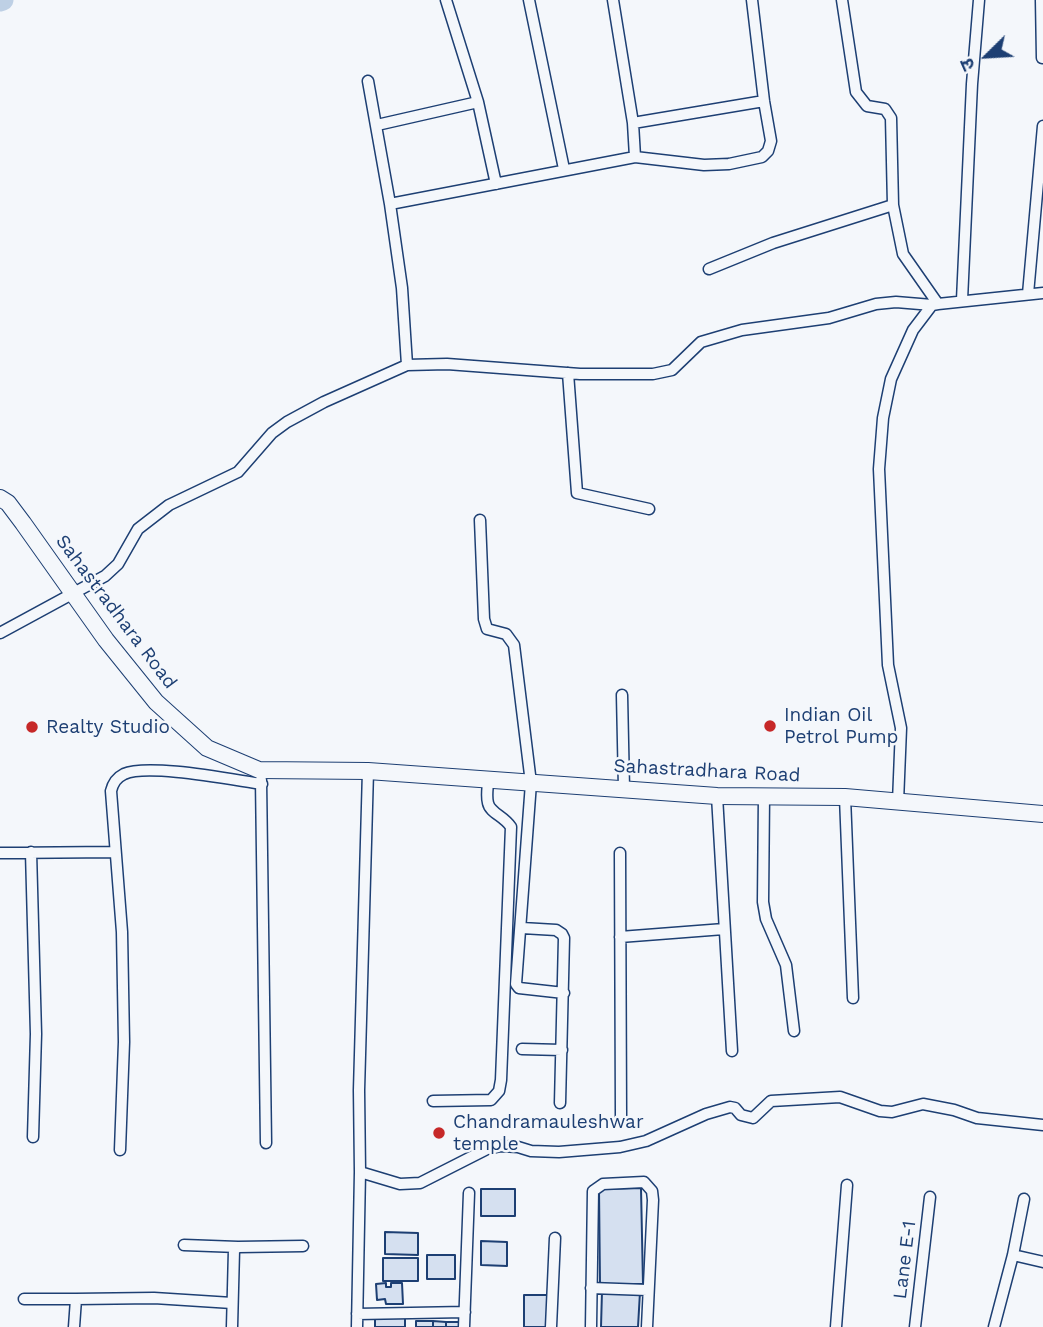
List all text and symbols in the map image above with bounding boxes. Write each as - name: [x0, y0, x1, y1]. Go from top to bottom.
- north arrow: [952, 21, 1022, 91]
- text: उ: [955, 55, 980, 75]
- street label: Sahastradhara Road: [51, 530, 181, 694]
- place label: Indian Oil Petrol Pump: [784, 704, 899, 748]
- place label: Realty Studio: [46, 716, 170, 738]
- marker: Indian Oil Petrol Pump: [762, 718, 778, 734]
- marker: Realty Studio: [24, 719, 40, 735]
- street label: Sahastradhara Road: [613, 755, 801, 787]
- place label: Chandramauleshwar temple: [453, 1111, 644, 1155]
- marker: Chandramauleshwar temple: [431, 1125, 447, 1141]
- street label: Lane E-1: [889, 1219, 921, 1301]

